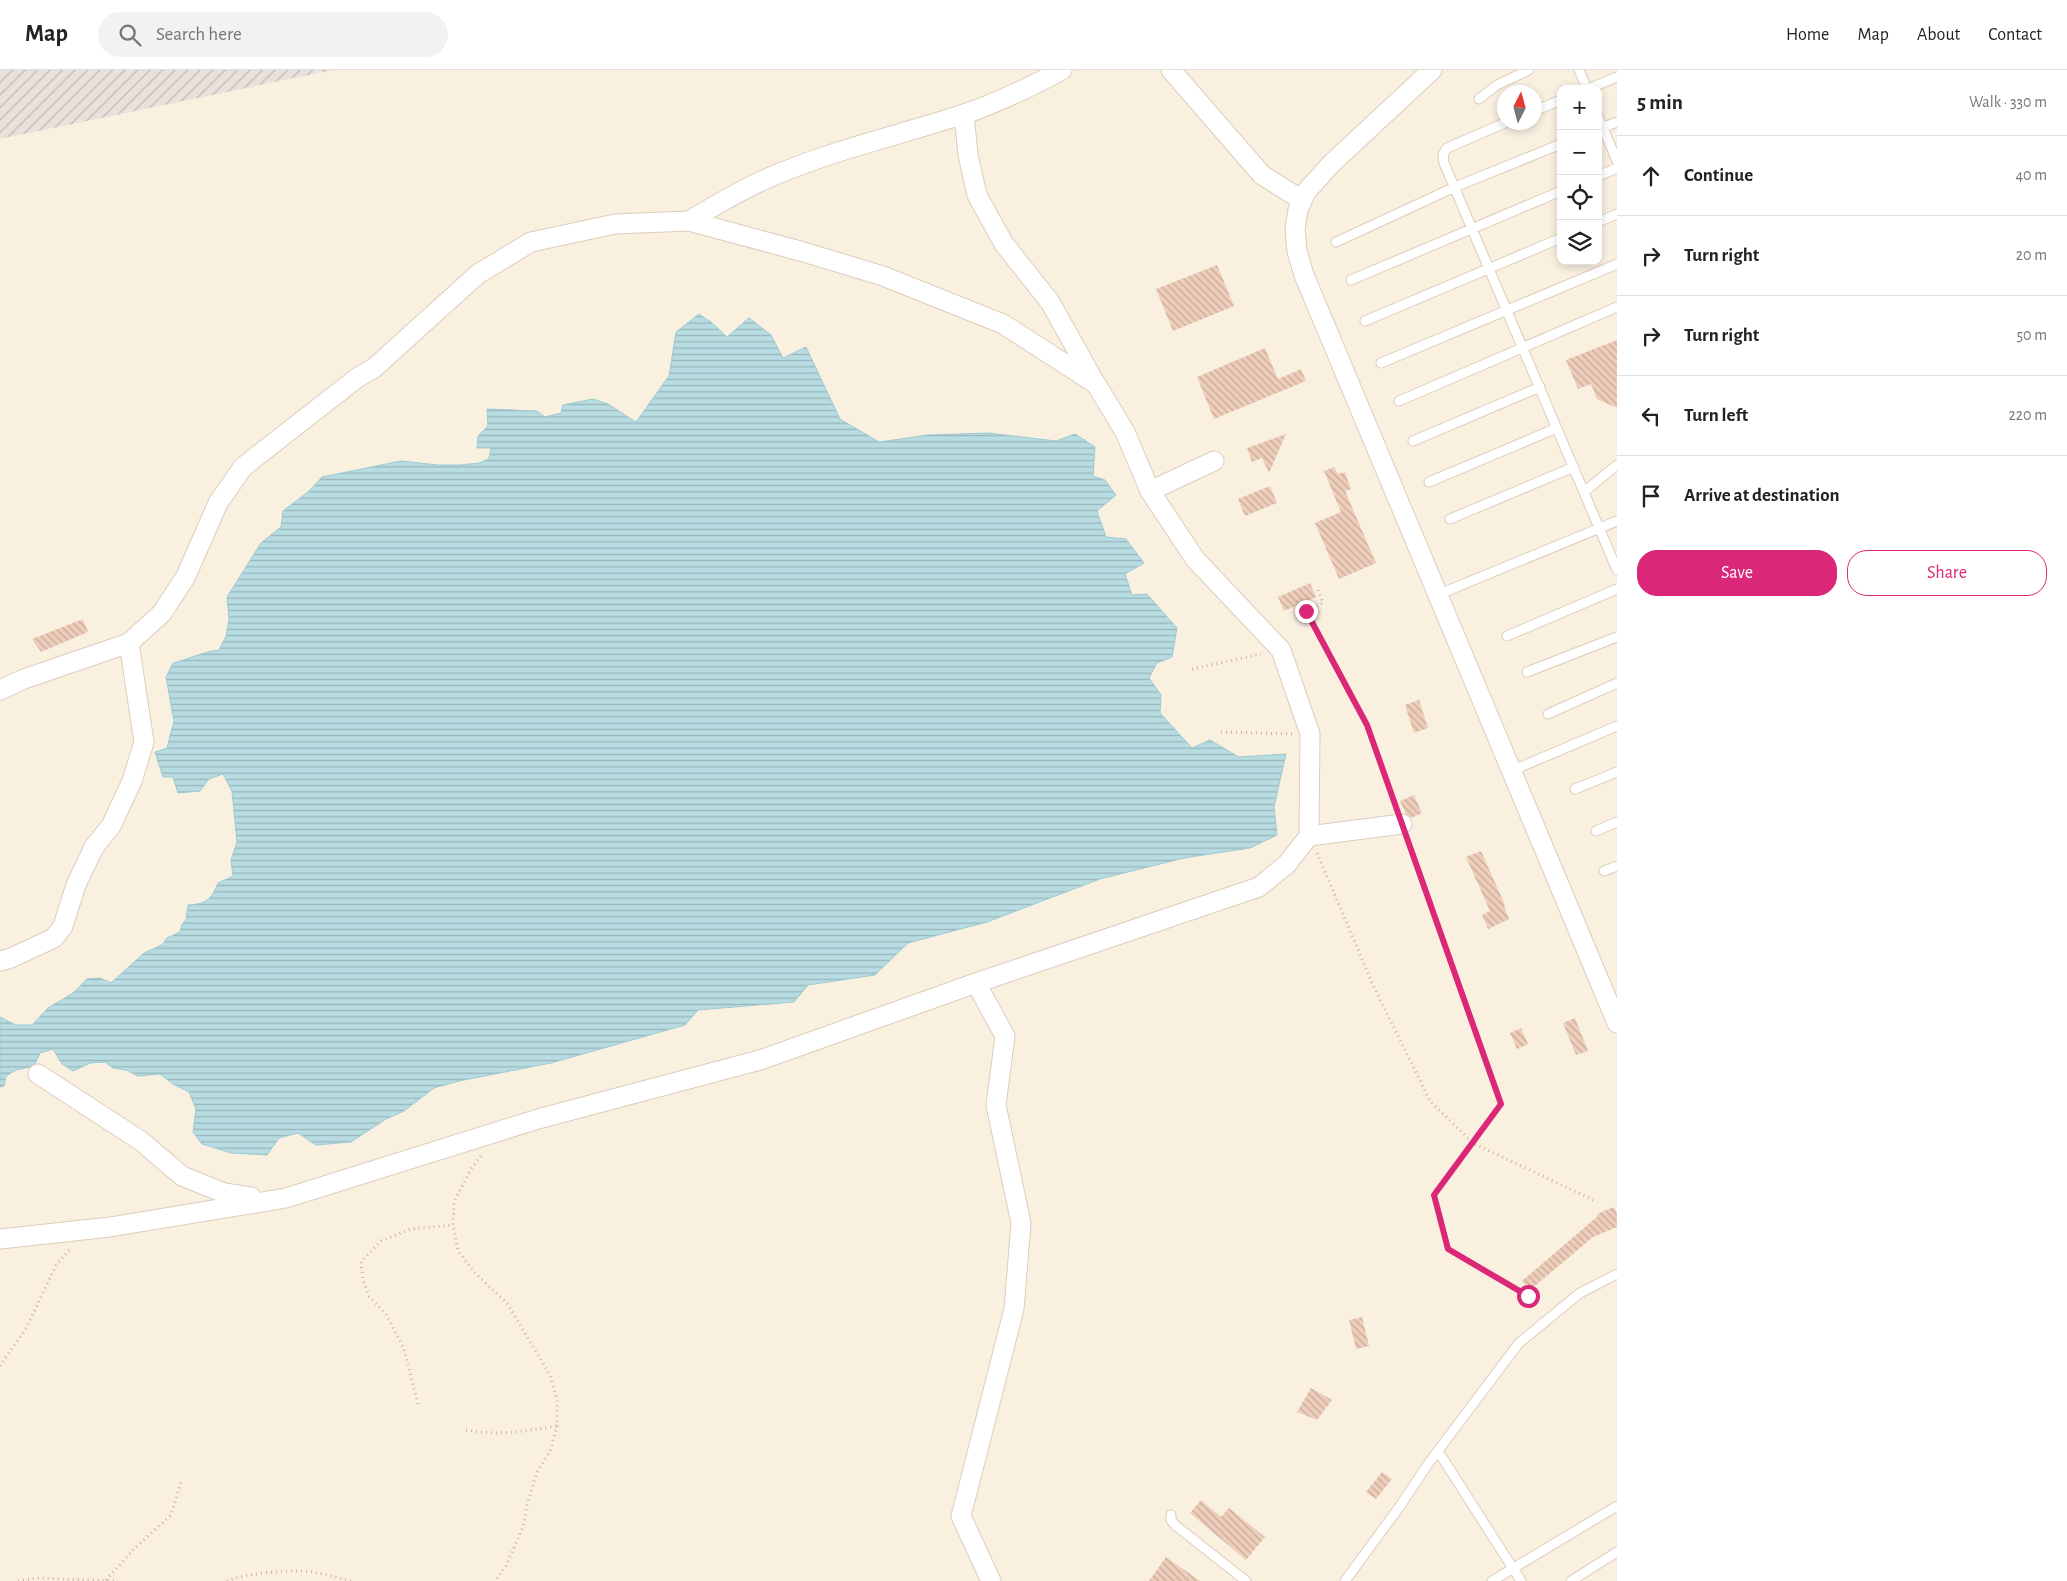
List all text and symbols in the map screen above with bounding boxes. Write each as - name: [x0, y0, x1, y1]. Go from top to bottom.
- search box: [98, 12, 448, 57]
- icon: search: [116, 21, 144, 49]
- text: Map: [25, 22, 68, 46]
- text: Search here: [156, 25, 242, 44]
- text: Home: [1786, 26, 1829, 44]
- text: Map: [1857, 26, 1889, 44]
- text: About: [1917, 26, 1960, 44]
- text: Contact: [1988, 26, 2042, 44]
- north arrow: [1497, 85, 1542, 130]
- map controls: [1557, 85, 1602, 265]
- button: +: [1557, 85, 1602, 130]
- text: 5 min: [1637, 92, 1683, 113]
- text: Walk · 330 m: [1969, 94, 2047, 110]
- button: −: [1557, 130, 1602, 175]
- icon: ahead: [1637, 162, 1665, 190]
- text: Continue: [1684, 166, 1753, 185]
- text: 40 m: [2015, 167, 2047, 183]
- button: locate: [1557, 175, 1602, 220]
- button: layers: [1557, 220, 1602, 265]
- icon: right: [1637, 242, 1665, 270]
- text: Turn right: [1684, 246, 1759, 265]
- text: 20 m: [2016, 247, 2047, 263]
- icon: right: [1637, 322, 1665, 350]
- text: Turn right: [1684, 326, 1759, 345]
- text: 50 m: [2016, 327, 2047, 343]
- icon: left: [1637, 402, 1665, 430]
- text: Turn left: [1684, 406, 1748, 425]
- text: 220 m: [2009, 407, 2047, 423]
- icon: arrive: [1637, 482, 1665, 510]
- text: Arrive at destination: [1684, 486, 1840, 505]
- button: Save: [1637, 550, 1837, 596]
- button: Share: [1847, 550, 2047, 596]
- route end: [1295, 600, 1318, 623]
- route start: [1517, 1285, 1540, 1308]

